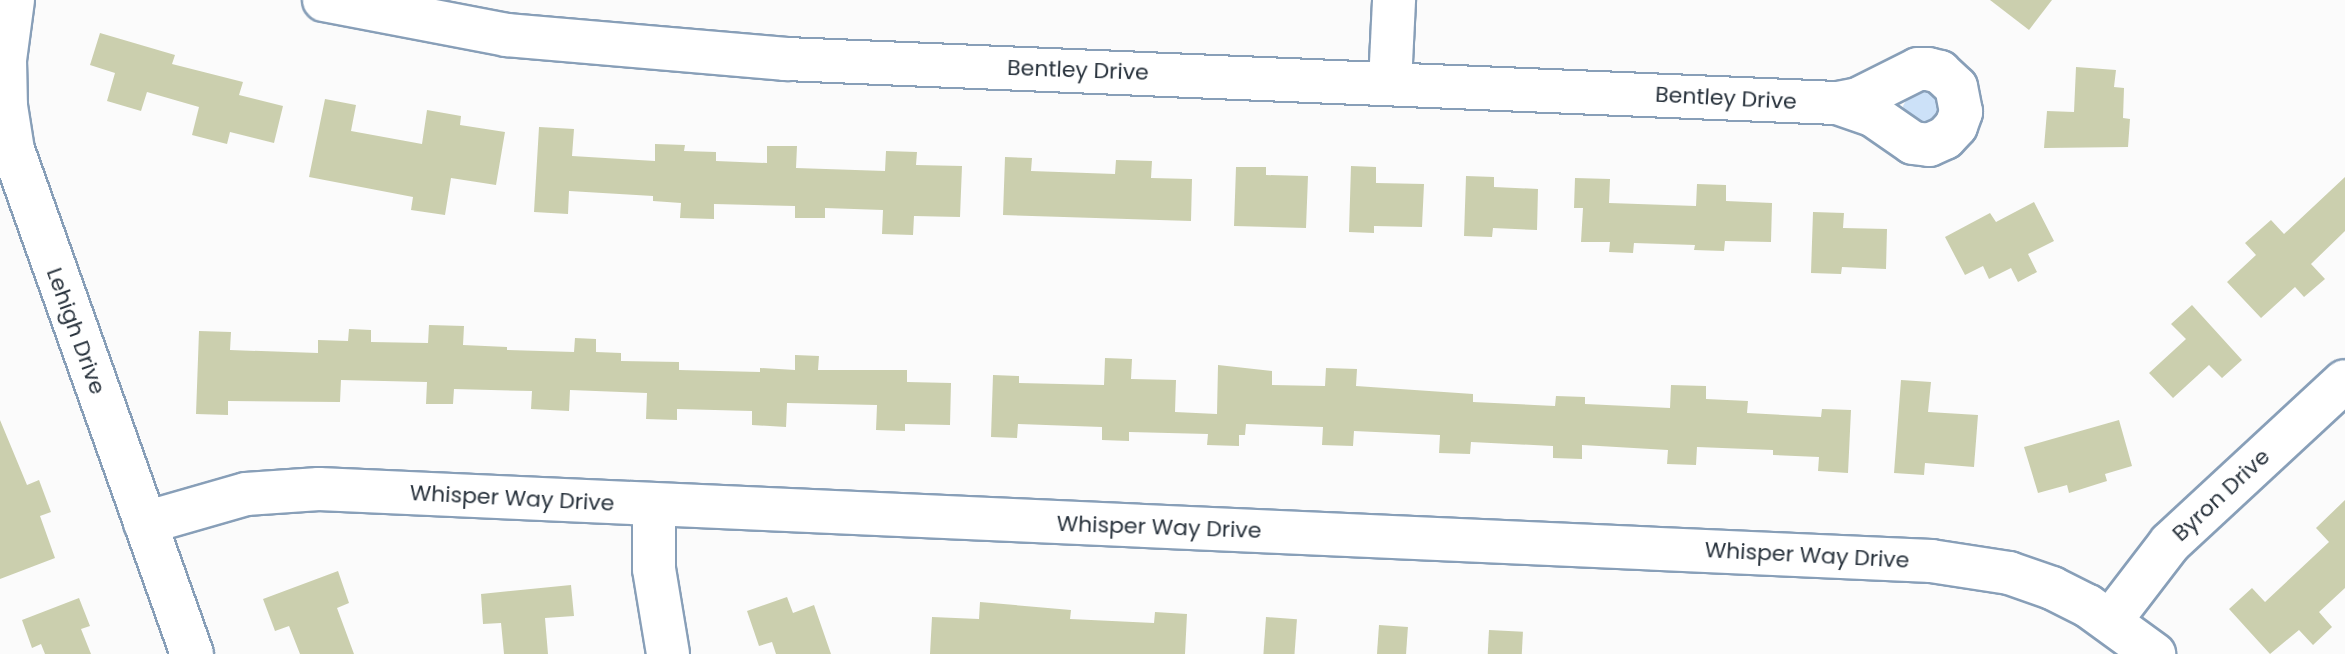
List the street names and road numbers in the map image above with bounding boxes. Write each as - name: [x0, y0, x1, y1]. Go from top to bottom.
- street label: Bentley Drive: [1007, 54, 1149, 86]
- street label: Bentley Drive: [1655, 81, 1797, 115]
- street label: Lehigh Drive: [41, 264, 111, 398]
- street label: Byron Drive: [2167, 443, 2275, 547]
- street label: Whisper Way Drive: [409, 479, 615, 517]
- street label: Whisper Way Drive: [1056, 510, 1262, 544]
- street label: Whisper Way Drive: [1704, 536, 1910, 574]

